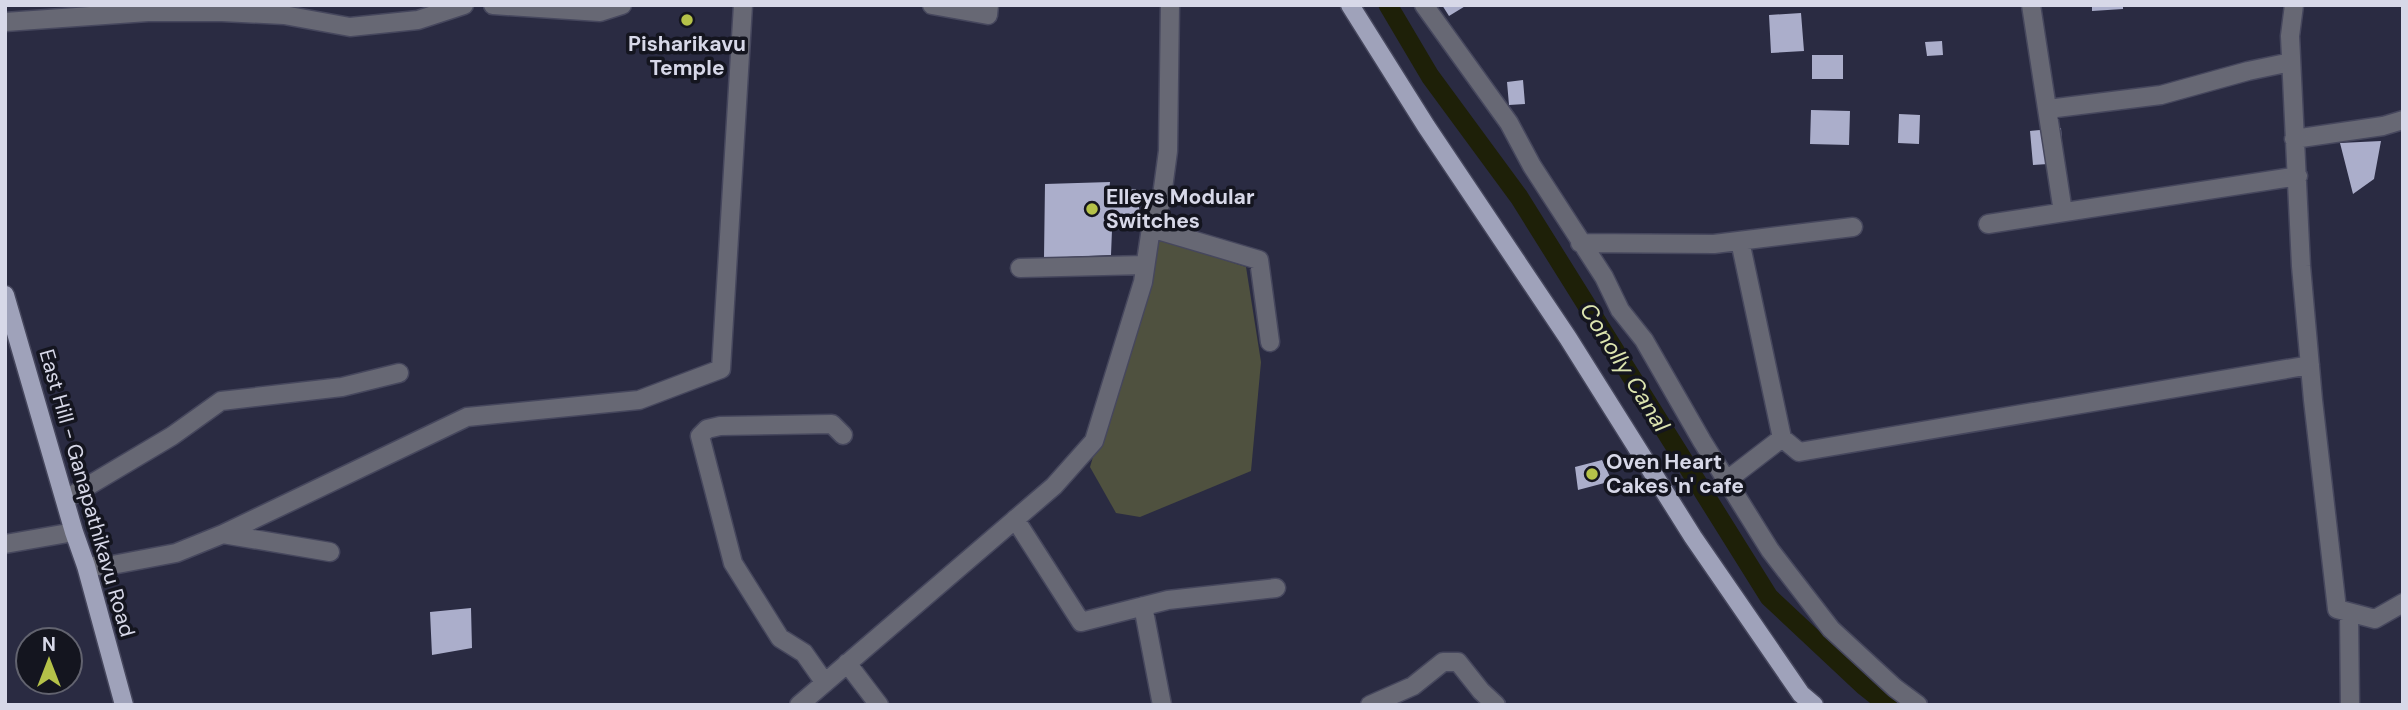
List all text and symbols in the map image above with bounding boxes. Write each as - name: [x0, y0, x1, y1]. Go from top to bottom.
- marker: Pisharikavu Temple: [679, 12, 695, 28]
- place label: Pisharikavu Temple: [628, 30, 746, 82]
- place label: Elleys Modular Switches: [1106, 183, 1255, 235]
- marker: Elleys Modular Switches: [1084, 201, 1100, 217]
- water label: Conolly Canal: [1573, 297, 1677, 438]
- street label: East Hill - Ganapathikavu Road: [32, 346, 142, 640]
- place label: Oven Heart Cakes 'n' cafe: [1606, 448, 1744, 500]
- marker: Oven Heart Cakes 'n' cafe: [1584, 466, 1600, 482]
- north arrow: [14, 626, 84, 696]
- text: N: [42, 632, 56, 657]

